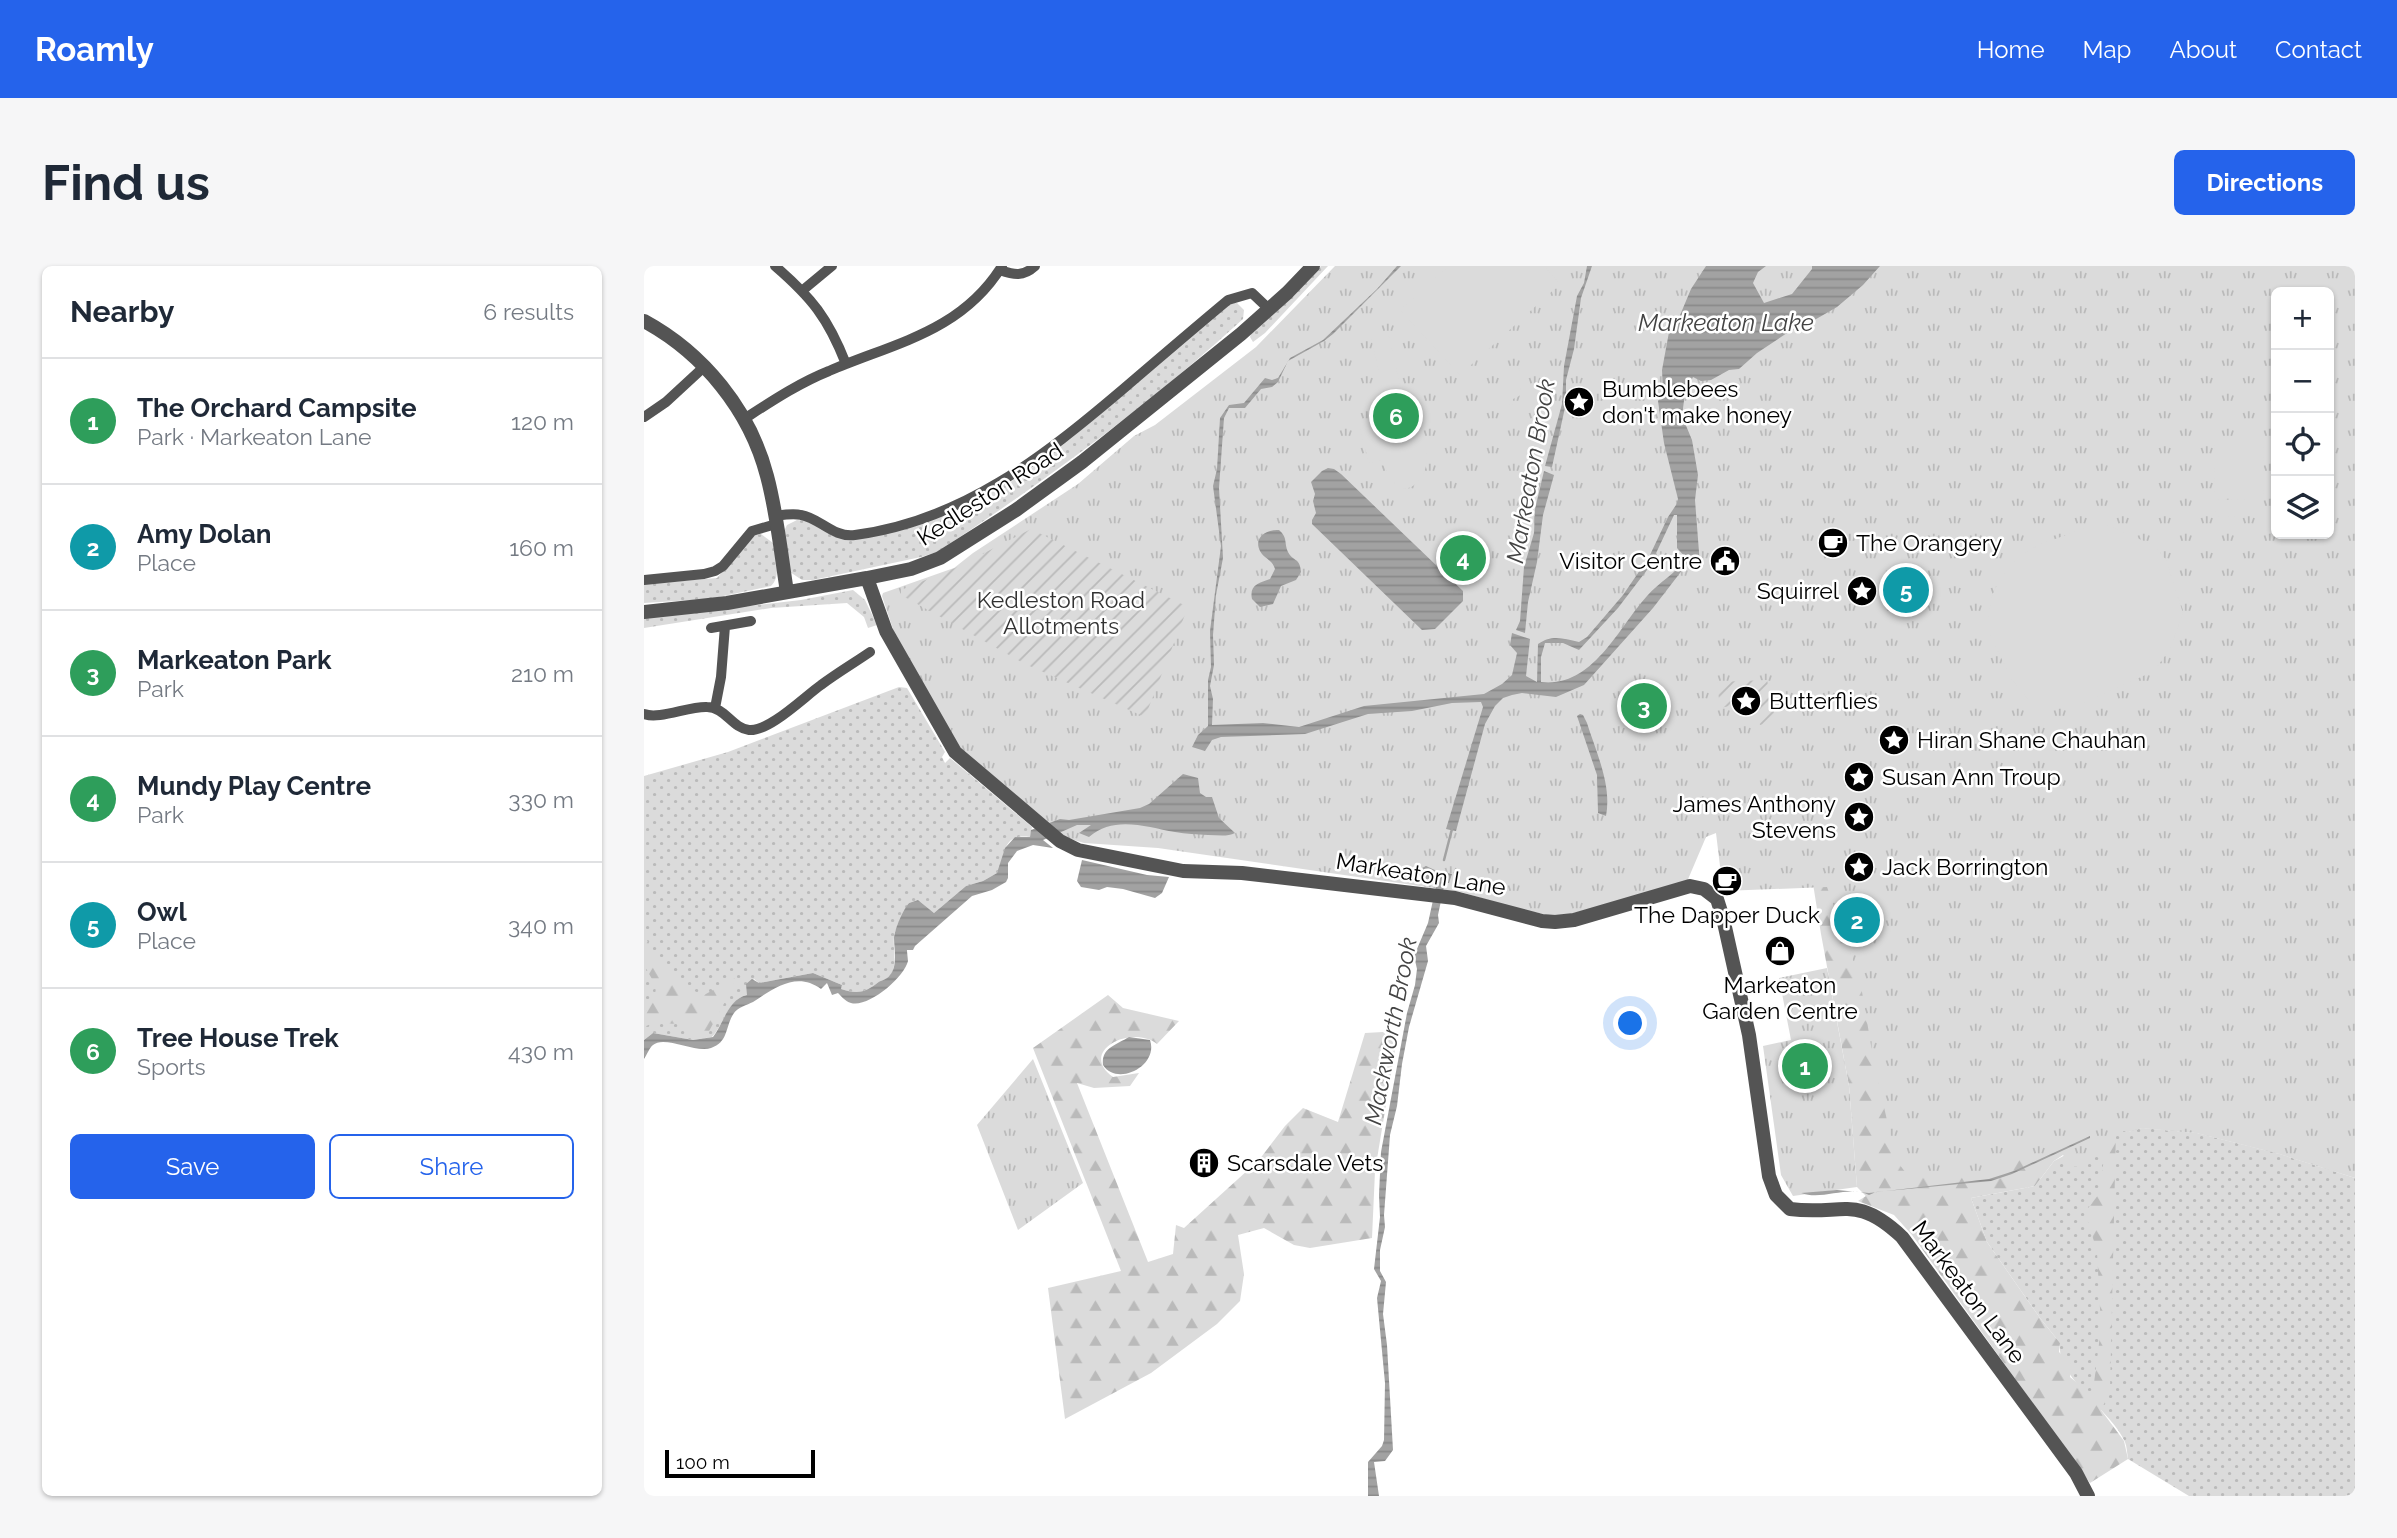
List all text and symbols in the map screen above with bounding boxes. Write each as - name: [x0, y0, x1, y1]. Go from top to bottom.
- text: Roamly: [35, 30, 154, 69]
- text: Home: [1977, 35, 2045, 64]
- text: Map: [2083, 35, 2131, 64]
- text: About: [2169, 35, 2237, 64]
- text: Contact: [2275, 35, 2362, 64]
- button: Directions: [2174, 150, 2355, 215]
- text: Find us: [42, 154, 210, 211]
- map controls: [2271, 287, 2334, 539]
- button: +: [2271, 287, 2334, 350]
- text: Nearby: [70, 294, 174, 329]
- text: 6 results: [483, 298, 574, 325]
- water label: Markeaton Lake: [1638, 308, 1814, 337]
- button: −: [2271, 350, 2334, 413]
- place label: Bumblebees don't make honey: [1602, 375, 1792, 428]
- water label: Markeaton Brook: [1500, 376, 1561, 565]
- place icon: Bumblebees don't make honey: [1562, 385, 1596, 419]
- pin: 6: [1373, 390, 1419, 442]
- text: The Orchard Campsite: [137, 393, 417, 423]
- text: 1: [87, 408, 99, 435]
- text: 120 m: [511, 408, 574, 435]
- button: locate: [2271, 413, 2334, 476]
- text: Park · Markeaton Lane: [137, 423, 372, 450]
- street label: Kedleston Road: [912, 436, 1068, 551]
- button: layers: [2271, 476, 2334, 539]
- text: Amy Dolan: [137, 519, 272, 549]
- cafe icon: The Orangery: [1816, 526, 1850, 560]
- place label: The Orangery: [1856, 529, 2002, 556]
- pin: 4: [1440, 532, 1486, 584]
- text: 2: [87, 534, 99, 561]
- text: 160 m: [509, 534, 574, 561]
- public building icon: Visitor Centre: [1708, 544, 1742, 578]
- place label: Visitor Centre: [1559, 547, 1702, 574]
- text: Place: [137, 549, 196, 576]
- pin: 5: [1883, 564, 1929, 616]
- place icon: Squirrel: [1845, 574, 1879, 608]
- place label: Squirrel: [1757, 577, 1840, 604]
- park label: Kedleston Road Allotments: [977, 586, 1145, 639]
- text: Markeaton Park: [137, 645, 332, 675]
- text: 3: [87, 660, 99, 687]
- text: 210 m: [511, 660, 574, 687]
- text: Park: [137, 675, 184, 702]
- pin: 3: [1621, 680, 1667, 732]
- place icon: Butterflies: [1729, 684, 1763, 718]
- place label: Butterflies: [1769, 687, 1878, 714]
- place icon: Hiran Shane Chauhan: [1877, 723, 1911, 757]
- place label: Hiran Shane Chauhan: [1917, 726, 2146, 753]
- place icon: Susan Ann Troup: [1842, 760, 1876, 794]
- place label: Susan Ann Troup: [1882, 763, 2061, 790]
- text: Mundy Play Centre: [137, 771, 371, 801]
- text: 4: [86, 786, 100, 813]
- text: 330 m: [508, 786, 574, 813]
- place label: James Anthony Stevens: [1672, 790, 1836, 843]
- place icon: James Anthony Stevens: [1842, 800, 1876, 834]
- text: Park: [137, 801, 184, 828]
- street label: Markeaton Lane: [1334, 847, 1508, 900]
- place icon: Jack Borrington: [1842, 850, 1876, 884]
- place label: Jack Borrington: [1882, 853, 2048, 880]
- cafe icon: The Dapper Duck: [1710, 864, 1744, 898]
- pin: 2: [1834, 894, 1880, 946]
- text: Owl: [137, 897, 187, 927]
- place label: The Dapper Duck: [1634, 901, 1820, 928]
- text: 5: [87, 912, 99, 939]
- text: 340 m: [508, 912, 574, 939]
- text: Place: [137, 927, 196, 954]
- shop icon: Markeaton Garden Centre: [1763, 934, 1797, 968]
- water label: Mackworth Brook: [1358, 935, 1423, 1127]
- place label: Markeaton Garden Centre: [1702, 971, 1858, 1024]
- your location: [1613, 1006, 1647, 1040]
- text: Tree House Trek: [137, 1023, 339, 1053]
- text: 6: [86, 1038, 100, 1065]
- text: 430 m: [508, 1038, 574, 1065]
- pin: 1: [1782, 1040, 1828, 1092]
- text: Sports: [137, 1053, 206, 1080]
- button: Save: [70, 1134, 315, 1199]
- button: Share: [329, 1134, 574, 1199]
- building icon: Scarsdale Vets: [1187, 1146, 1221, 1180]
- place label: Scarsdale Vets: [1227, 1149, 1383, 1176]
- street label: Markeaton Lane: [1907, 1215, 2032, 1368]
- scale bar: [665, 1447, 816, 1479]
- text: 100 m: [676, 1451, 730, 1473]

